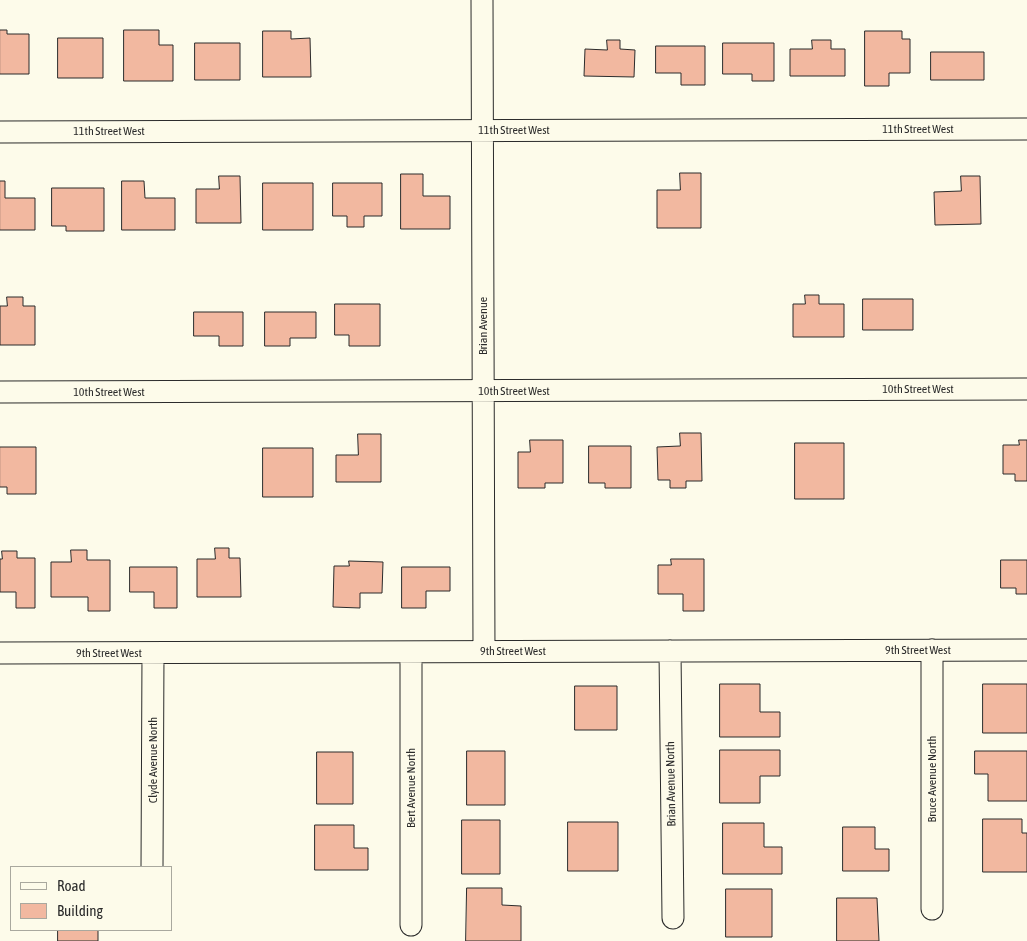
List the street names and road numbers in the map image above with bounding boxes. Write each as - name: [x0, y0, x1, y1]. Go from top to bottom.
- street label: 11th Street West: [882, 122, 954, 136]
- street label: 11th Street West: [478, 123, 550, 137]
- street label: 11th Street West: [73, 124, 145, 138]
- street label: Brian Avenue: [476, 297, 490, 355]
- street label: 10th Street West: [882, 382, 954, 396]
- street label: 10th Street West: [478, 384, 550, 398]
- street label: 10th Street West: [73, 385, 145, 399]
- street label: 9th Street West: [885, 643, 951, 657]
- street label: 9th Street West: [480, 644, 546, 658]
- street label: 9th Street West: [76, 646, 142, 660]
- street label: Clyde Avenue North: [146, 717, 160, 803]
- street label: Bruce Avenue North: [925, 736, 939, 822]
- street label: Brian Avenue North: [663, 741, 679, 827]
- street label: Bert Avenue North: [404, 748, 418, 828]

